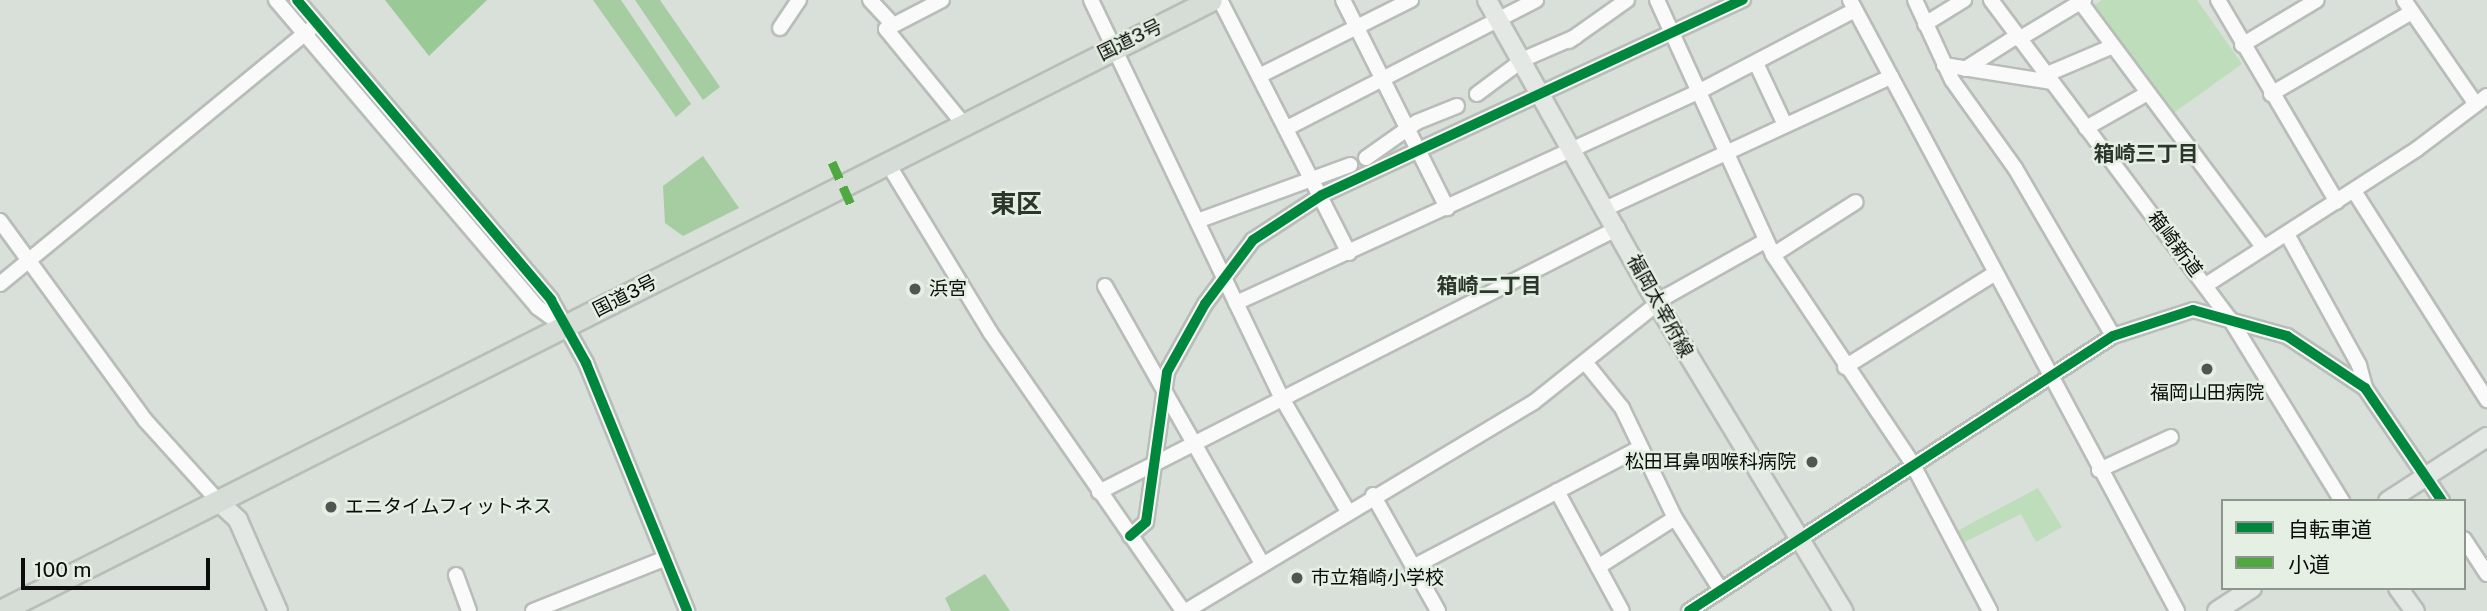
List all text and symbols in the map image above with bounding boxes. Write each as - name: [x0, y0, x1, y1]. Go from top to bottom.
- street label: 国道3号: [1094, 15, 1166, 65]
- district label: 箱崎三丁目: [2094, 141, 2198, 167]
- district label: 東区: [990, 188, 1042, 220]
- street label: 箱崎新道: [2143, 207, 2207, 281]
- street label: 福岡太宰府線: [1622, 251, 1698, 361]
- street label: 国道3号: [589, 270, 661, 322]
- district label: 箱崎二丁目: [1437, 273, 1541, 299]
- place label: 浜宮: [929, 278, 967, 300]
- marker: 浜宮: [907, 281, 923, 297]
- marker: 福岡山田病院: [2197, 359, 2217, 379]
- place label: 福岡山田病院: [2150, 382, 2264, 404]
- place label: 松田耳鼻咽喉科病院: [1625, 451, 1796, 473]
- marker: 松田耳鼻咽喉科病院: [1802, 452, 1822, 472]
- place label: エニタイムフィットネス: [345, 496, 554, 518]
- marker: エニタイムフィットネス: [323, 499, 339, 515]
- legend: [2221, 499, 2466, 590]
- text: 自転車道: [2288, 517, 2372, 542]
- scale bar: [24, 544, 214, 588]
- text: 小道: [2288, 552, 2330, 577]
- text: 100 m: [34, 557, 91, 582]
- place label: 市立箱崎小学校: [1311, 567, 1444, 589]
- marker: 市立箱崎小学校: [1289, 570, 1305, 586]

